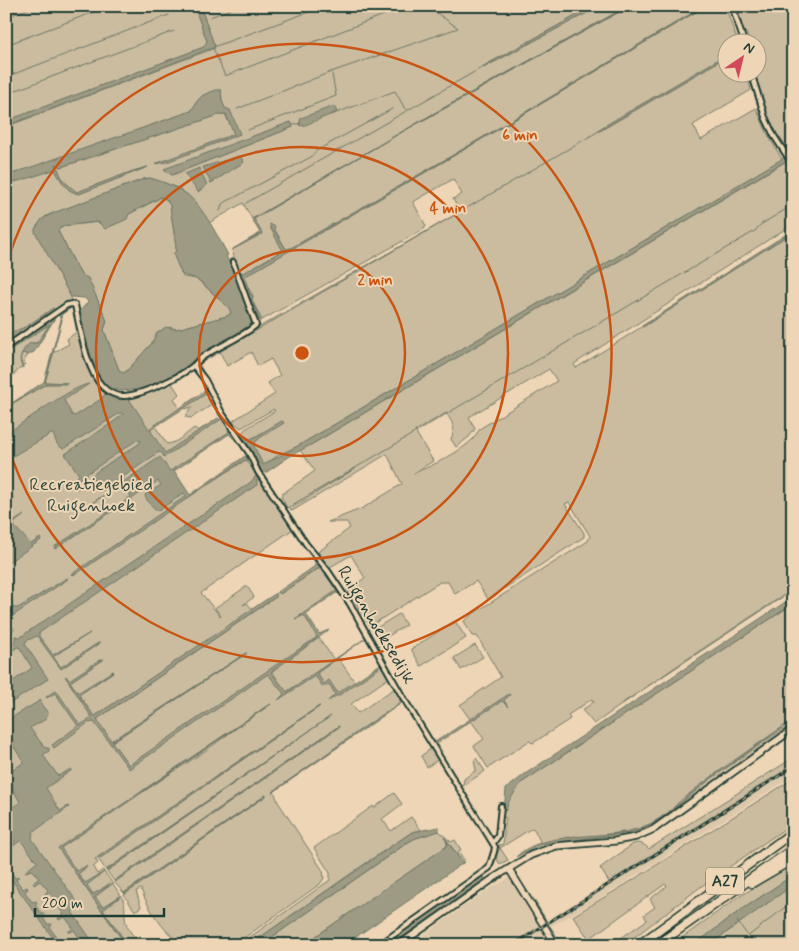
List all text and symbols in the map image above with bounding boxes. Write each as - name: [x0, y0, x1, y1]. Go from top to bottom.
- north arrow: [716, 32, 766, 82]
- text: N: [740, 38, 758, 58]
- text: 6 min: [502, 126, 538, 146]
- text: 4 min: [430, 199, 466, 219]
- text: 2 min: [357, 271, 393, 291]
- centre of rings: [293, 344, 311, 362]
- park label: Recreatiegebied Ruigenhoek: [29, 473, 153, 520]
- street label: Ruigenhoeksedijk: [329, 561, 421, 690]
- road number: A27: [706, 868, 744, 894]
- scale bar: [35, 886, 164, 918]
- text: 200 m: [42, 894, 83, 914]

